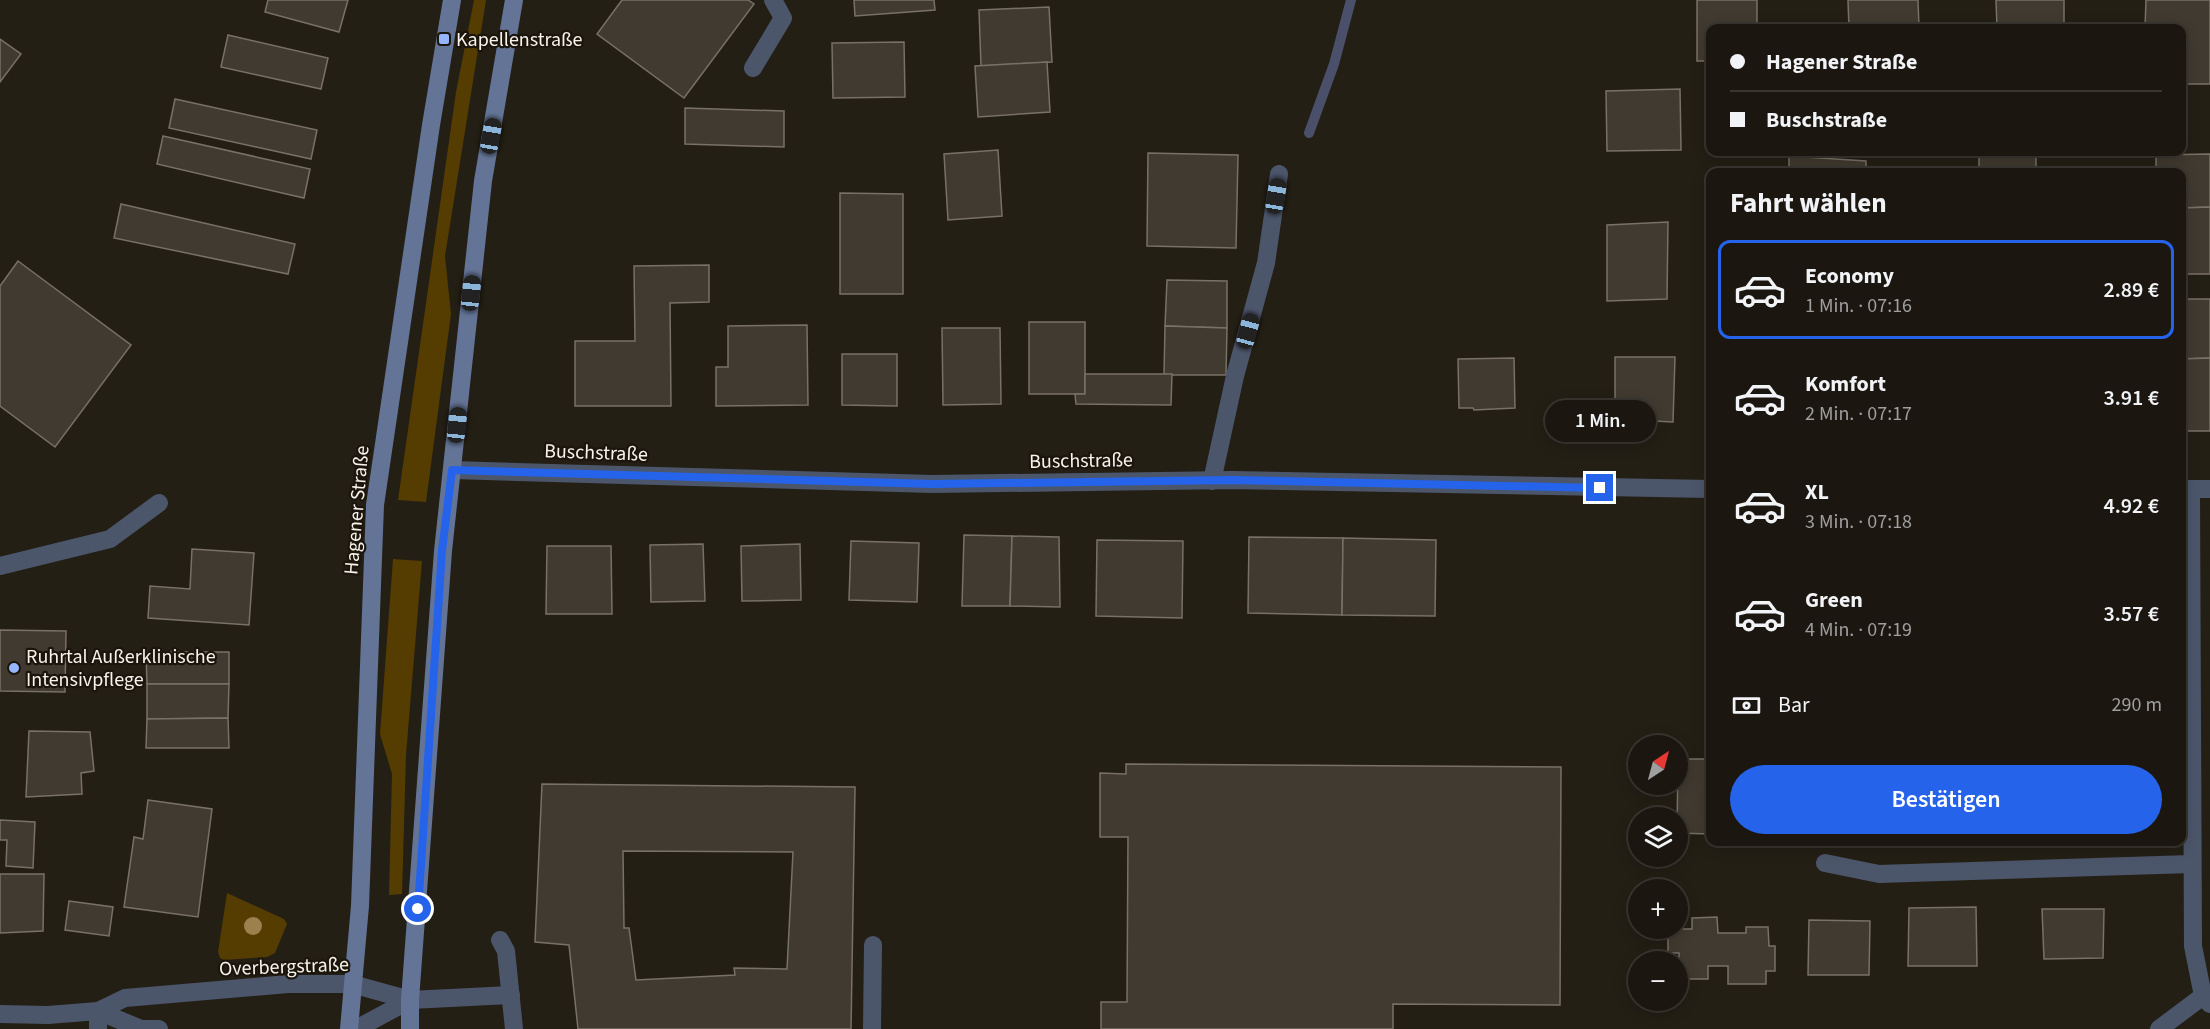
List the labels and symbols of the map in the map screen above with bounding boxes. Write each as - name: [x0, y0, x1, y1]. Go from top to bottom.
- place label: Kapellenstraße: [456, 26, 583, 54]
- marker: Kapellenstraße: [437, 32, 451, 46]
- car: [479, 117, 503, 155]
- car: [1264, 177, 1288, 215]
- car: [460, 274, 482, 312]
- car: [1235, 311, 1261, 351]
- callout: 1 Min.: [1544, 401, 1656, 443]
- car: [446, 406, 468, 444]
- street label: Buschstraße: [544, 437, 648, 469]
- street label: Hagener Straße: [337, 444, 377, 576]
- street label: Buschstraße: [1029, 446, 1133, 476]
- route end: [1586, 474, 1613, 501]
- place label: Ruhrtal Außerklinische Intensivpflege: [26, 643, 216, 694]
- marker: Ruhrtal Außerklinische Intensivpflege: [7, 661, 21, 675]
- north arrow: [1628, 735, 1688, 795]
- route start: [404, 895, 431, 922]
- street label: Overbergstraße: [219, 951, 350, 983]

